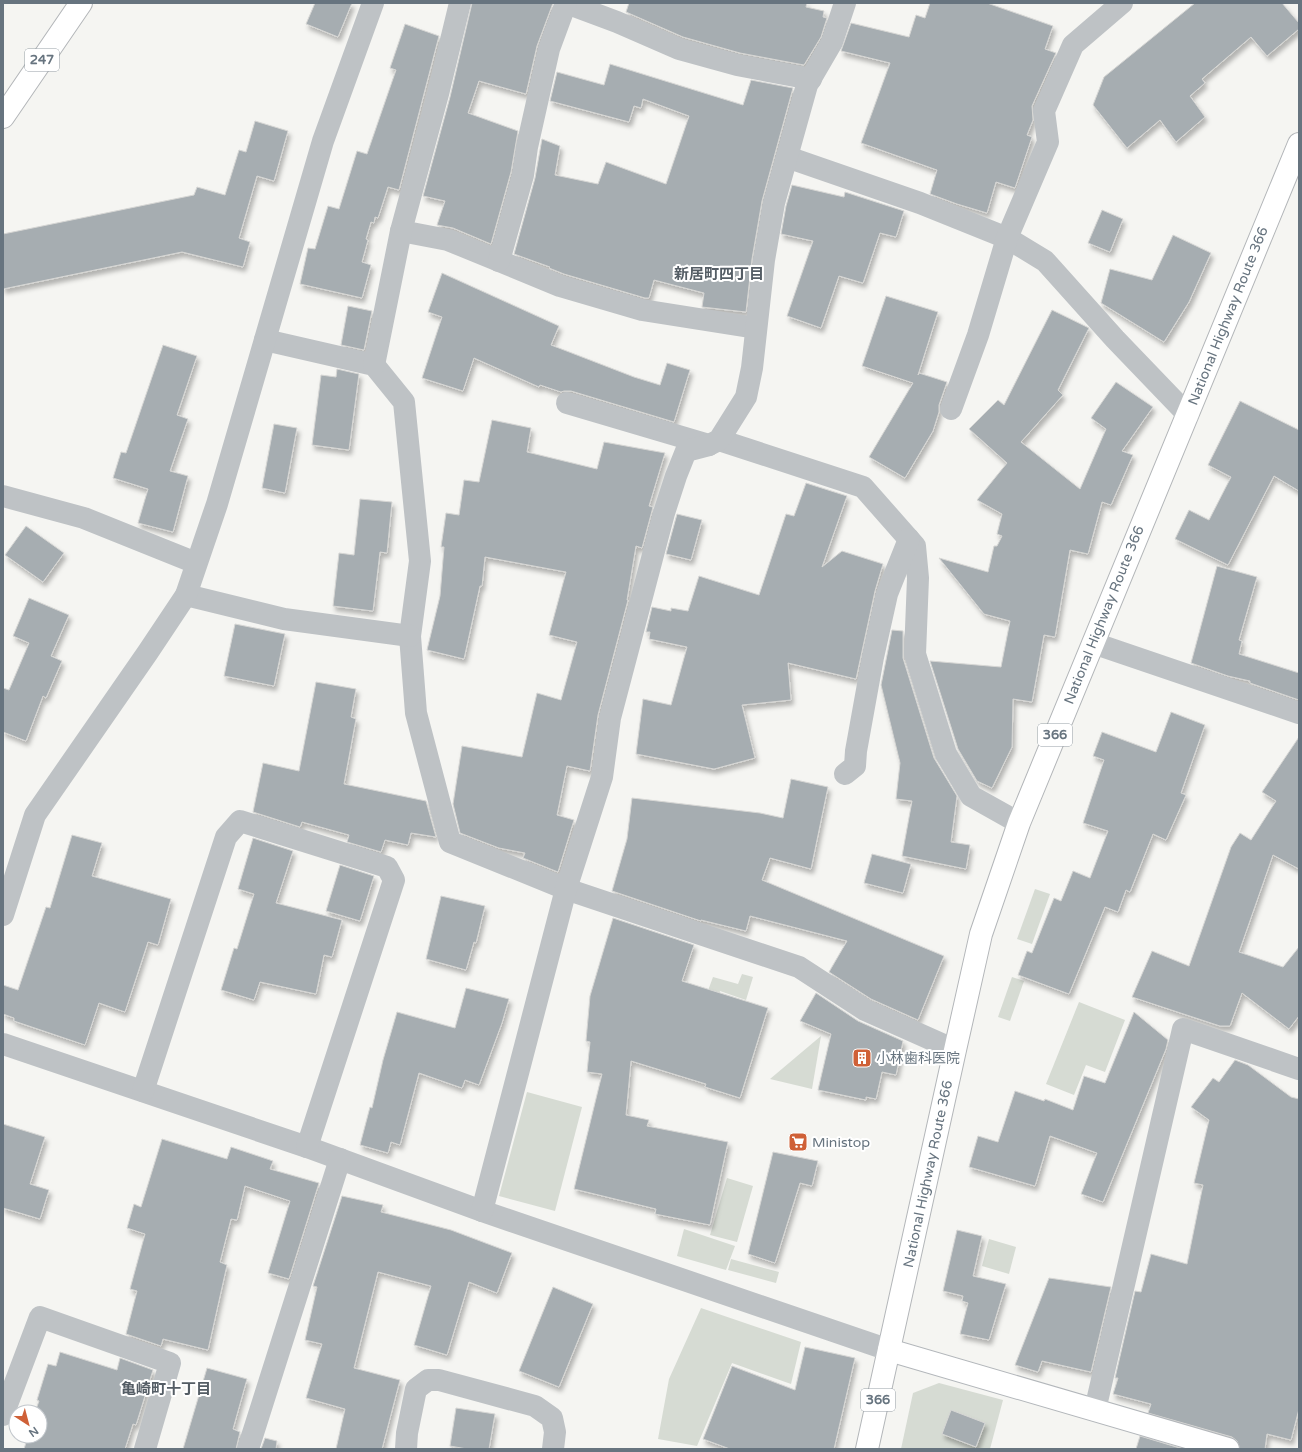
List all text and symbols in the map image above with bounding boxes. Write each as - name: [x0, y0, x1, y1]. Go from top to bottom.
- road number: 247: [25, 49, 59, 71]
- street label: National Highway Route 366: [1184, 224, 1272, 408]
- district label: 新居町四丁目: [674, 265, 764, 283]
- street label: National Highway Route 366: [1060, 523, 1148, 707]
- road number: 366: [1038, 724, 1072, 746]
- building icon: 小林歯科医院: [851, 1047, 873, 1069]
- place label: 小林歯科医院: [876, 1050, 960, 1067]
- street label: National Highway Route 366: [900, 1079, 956, 1269]
- supermarket icon: Ministop: [787, 1131, 809, 1153]
- place label: Ministop: [812, 1134, 870, 1151]
- district label: 亀崎町十丁目: [121, 1380, 211, 1398]
- road number: 366: [861, 1389, 895, 1411]
- north arrow: [8, 1404, 48, 1444]
- text: N: [26, 1424, 41, 1440]

